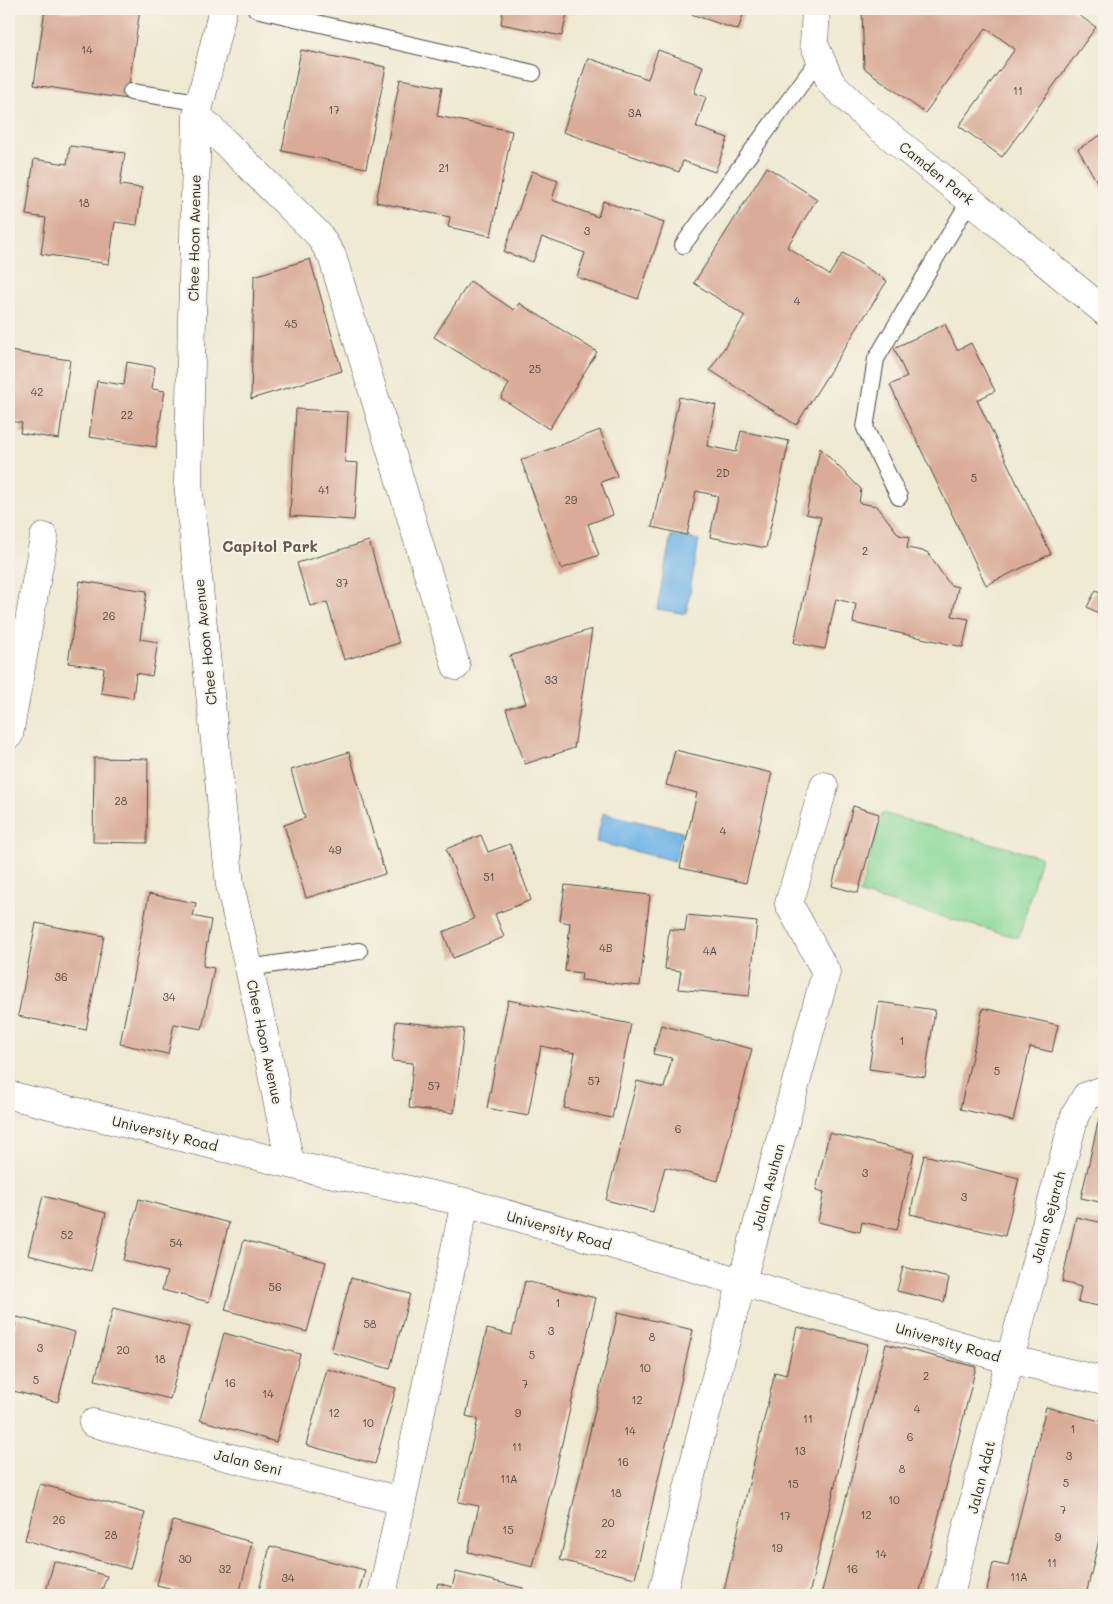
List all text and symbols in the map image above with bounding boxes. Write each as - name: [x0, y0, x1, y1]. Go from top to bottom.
- house number: 14: [81, 42, 93, 57]
- house number: 11: [1013, 83, 1023, 98]
- house number: 17: [328, 102, 340, 117]
- house number: 3A: [628, 105, 642, 120]
- street label: Camden Park: [896, 137, 978, 209]
- house number: 21: [438, 160, 450, 175]
- street label: Chee Hoon Avenue: [183, 174, 205, 302]
- house number: 18: [78, 195, 90, 210]
- house number: 3: [584, 223, 591, 238]
- house number: 4: [794, 293, 801, 308]
- house number: 45: [285, 316, 297, 331]
- house number: 25: [529, 361, 541, 376]
- house number: 42: [31, 384, 43, 399]
- house number: 22: [121, 407, 133, 422]
- house number: 2D: [716, 465, 730, 480]
- house number: 5: [971, 470, 977, 485]
- house number: 41: [318, 482, 330, 497]
- house number: 29: [565, 492, 578, 507]
- district label: Capitol Park: [222, 536, 318, 556]
- house number: 2: [862, 543, 868, 558]
- house number: 37: [336, 575, 348, 590]
- street label: Chee Hoon Avenue: [189, 578, 221, 706]
- house number: 26: [103, 608, 115, 623]
- house number: 33: [545, 672, 558, 687]
- house number: 28: [115, 793, 128, 808]
- house number: 4: [720, 823, 727, 838]
- house number: 49: [329, 842, 342, 857]
- house number: 51: [483, 869, 495, 884]
- house number: 4B: [599, 940, 613, 955]
- house number: 4A: [703, 943, 717, 958]
- house number: 36: [54, 969, 68, 984]
- street label: Chee Hoon Avenue: [243, 978, 287, 1106]
- house number: 34: [163, 989, 176, 1004]
- house number: 1: [900, 1033, 904, 1048]
- house number: 5: [994, 1063, 1000, 1078]
- house number: 57: [588, 1073, 600, 1088]
- house number: 57: [428, 1078, 440, 1093]
- street label: University Road: [110, 1111, 220, 1155]
- house number: 6: [675, 1121, 681, 1136]
- street label: Jalan Asuhan: [747, 1141, 789, 1233]
- house number: 3: [862, 1165, 869, 1180]
- street label: Jalan Sejarah: [1027, 1169, 1069, 1265]
- house number: 3: [961, 1189, 968, 1204]
- street label: University Road: [504, 1206, 614, 1254]
- house number: 52: [61, 1227, 73, 1242]
- house number: 54: [170, 1235, 183, 1250]
- house number: 56: [268, 1279, 282, 1294]
- house number: 1: [556, 1295, 560, 1310]
- house number: 58: [363, 1316, 377, 1331]
- street label: University Road: [893, 1318, 1003, 1366]
- house number: 3: [548, 1323, 555, 1338]
- house number: 8: [649, 1329, 656, 1344]
- house number: 3: [37, 1340, 44, 1355]
- house number: 20: [117, 1342, 130, 1357]
- house number: 5: [529, 1347, 535, 1362]
- house number: 18: [154, 1351, 166, 1366]
- house number: 10: [639, 1360, 651, 1375]
- house number: 2: [923, 1368, 929, 1383]
- house number: 5: [33, 1372, 39, 1387]
- house number: 16: [224, 1375, 236, 1390]
- house number: 7: [522, 1376, 528, 1391]
- house number: 14: [262, 1386, 274, 1401]
- house number: 12: [631, 1392, 643, 1407]
- house number: 4: [914, 1401, 921, 1416]
- house number: 12: [328, 1405, 340, 1420]
- house number: 9: [515, 1405, 522, 1420]
- house number: 11: [803, 1411, 813, 1426]
- house number: 10: [362, 1415, 374, 1430]
- house number: 1: [1071, 1421, 1075, 1436]
- house number: 14: [624, 1423, 636, 1438]
- house number: 6: [907, 1429, 913, 1444]
- house number: 11: [512, 1439, 522, 1454]
- street label: Jalan Adat: [963, 1439, 999, 1515]
- house number: 13: [794, 1443, 806, 1458]
- street label: Jalan Seni: [212, 1444, 284, 1480]
- house number: 3: [1066, 1448, 1073, 1463]
- house number: 16: [617, 1454, 629, 1469]
- house number: 8: [899, 1461, 906, 1476]
- house number: 11A: [500, 1471, 518, 1486]
- house number: 5: [1063, 1475, 1069, 1490]
- house number: 15: [787, 1476, 799, 1491]
- house number: 18: [610, 1485, 622, 1500]
- house number: 10: [888, 1492, 900, 1507]
- house number: 7: [1060, 1502, 1066, 1517]
- house number: 12: [860, 1507, 872, 1522]
- house number: 17: [779, 1508, 791, 1523]
- house number: 26: [53, 1512, 65, 1527]
- house number: 20: [602, 1515, 615, 1530]
- house number: 15: [502, 1522, 514, 1537]
- house number: 28: [105, 1527, 118, 1542]
- house number: 9: [1055, 1529, 1062, 1544]
- house number: 19: [771, 1540, 783, 1555]
- house number: 22: [595, 1546, 607, 1561]
- house number: 14: [875, 1546, 887, 1561]
- house number: 30: [178, 1551, 192, 1566]
- house number: 11: [1047, 1555, 1057, 1570]
- house number: 32: [219, 1561, 231, 1576]
- house number: 16: [846, 1561, 858, 1576]
- house number: 11A: [1010, 1569, 1028, 1584]
- house number: 34: [282, 1570, 295, 1585]

